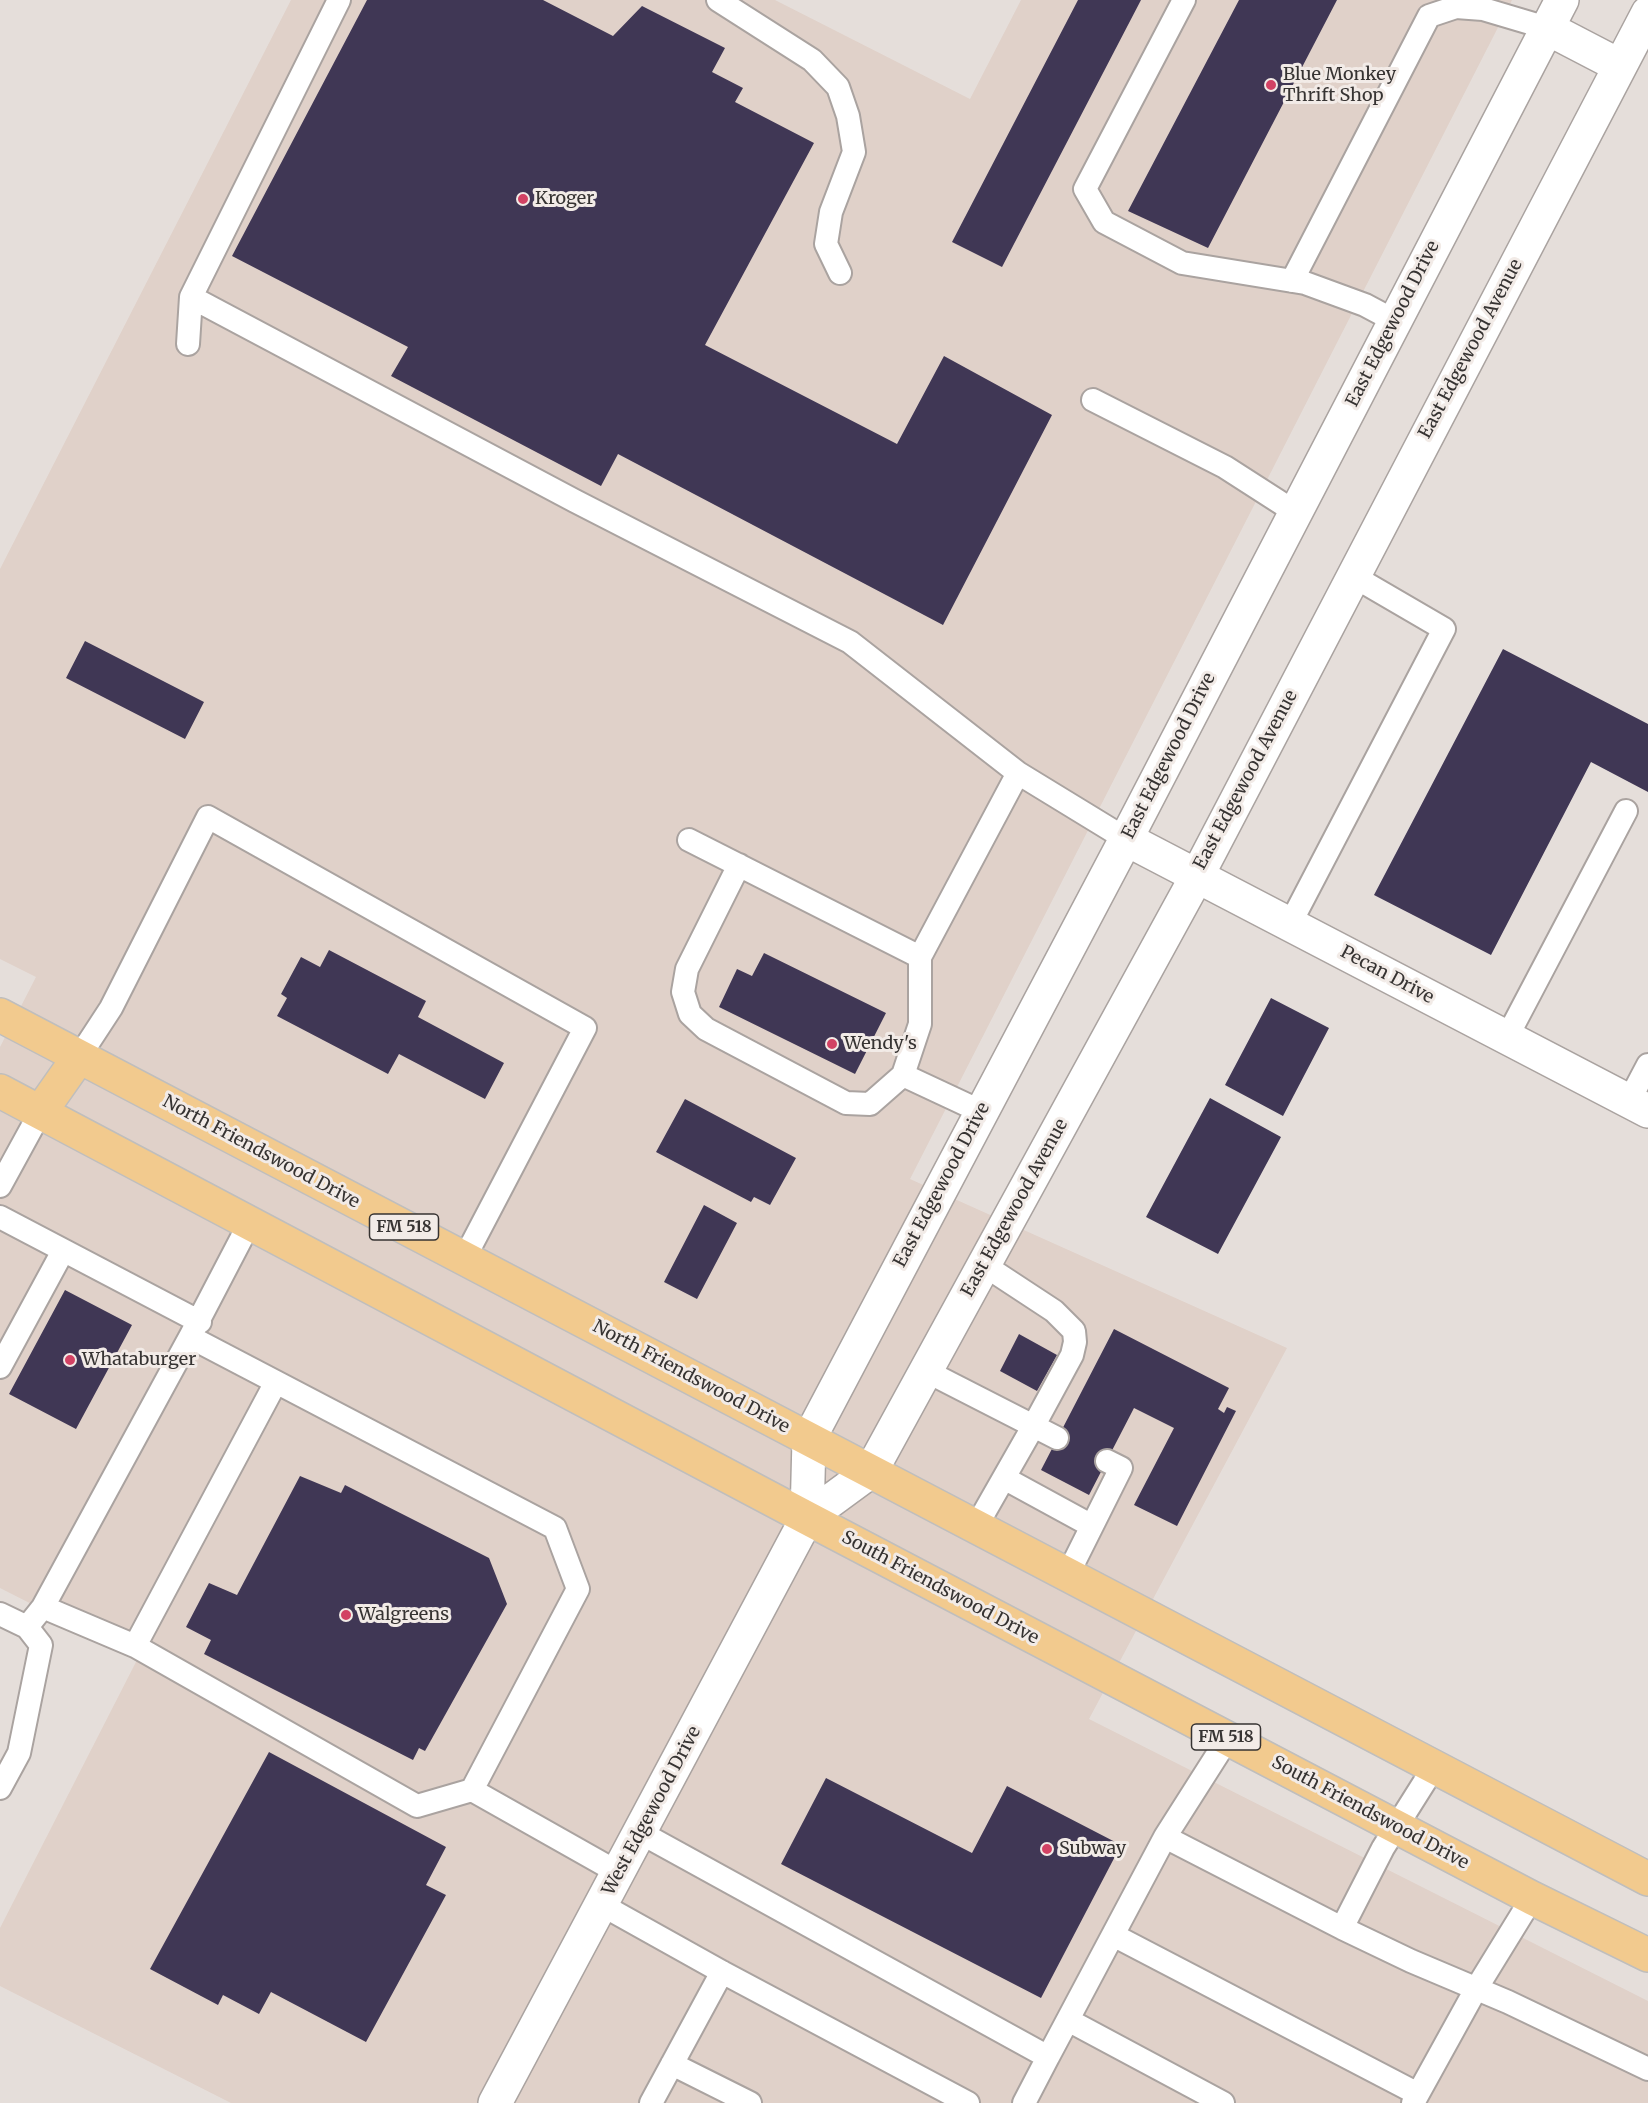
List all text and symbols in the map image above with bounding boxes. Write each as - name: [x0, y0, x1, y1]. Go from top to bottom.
- place label: Blue Monkey Thrift Shop: [1283, 64, 1396, 106]
- marker: Blue Monkey Thrift Shop: [1264, 78, 1278, 92]
- place label: Kroger: [535, 188, 594, 210]
- marker: Kroger: [516, 192, 530, 206]
- street label: East Edgewood Drive: [1342, 237, 1444, 411]
- street label: East Edgewood Avenue: [1415, 256, 1527, 442]
- street label: East Edgewood Drive: [1118, 669, 1220, 843]
- street label: East Edgewood Avenue: [1190, 687, 1302, 873]
- street label: Pecan Drive: [1337, 941, 1437, 1009]
- place label: Wendy's: [844, 1033, 917, 1055]
- marker: Wendy's: [825, 1037, 839, 1051]
- street label: North Friendswood Drive: [159, 1091, 363, 1213]
- street label: East Edgewood Drive: [889, 1099, 995, 1271]
- street label: East Edgewood Avenue: [957, 1115, 1073, 1301]
- road number: FM 518: [370, 1214, 438, 1240]
- street label: North Friendswood Drive: [589, 1316, 793, 1438]
- place label: Whataburger: [82, 1349, 196, 1371]
- marker: Whataburger: [63, 1353, 77, 1367]
- street label: South Friendswood Drive: [838, 1527, 1042, 1649]
- place label: Walgreens: [358, 1604, 449, 1626]
- marker: Walgreens: [339, 1608, 353, 1622]
- street label: West Edgewood Drive: [598, 1723, 706, 1899]
- road number: FM 518: [1192, 1724, 1260, 1750]
- street label: South Friendswood Drive: [1268, 1752, 1472, 1874]
- place label: Subway: [1059, 1838, 1126, 1860]
- marker: Subway: [1040, 1842, 1054, 1856]

